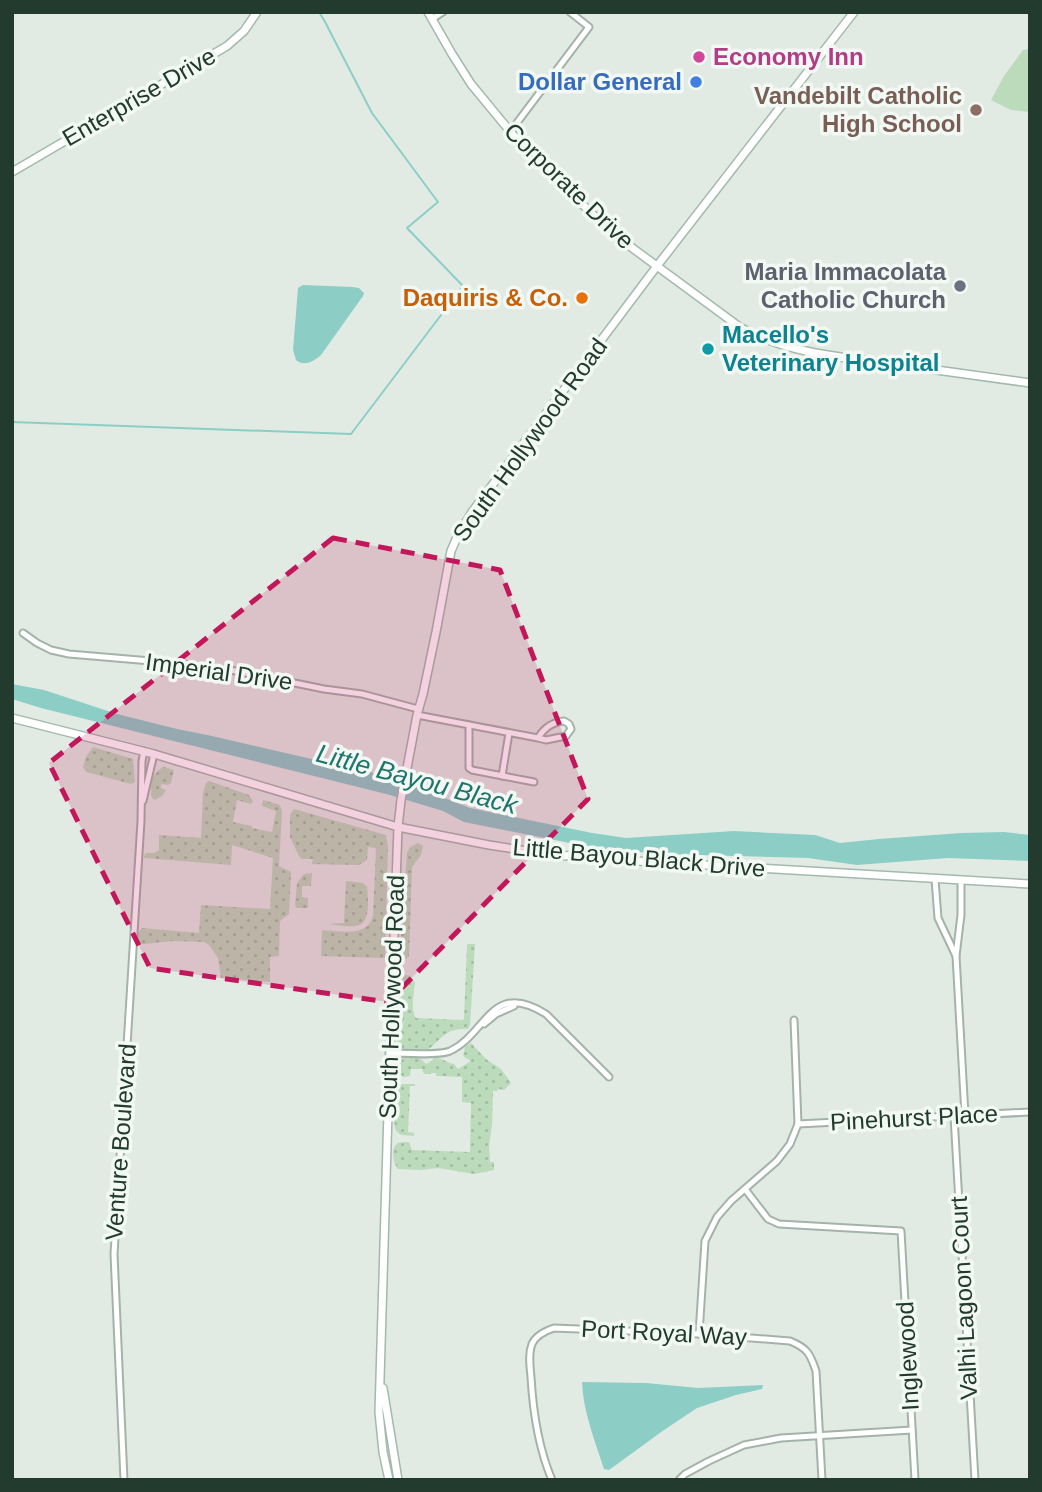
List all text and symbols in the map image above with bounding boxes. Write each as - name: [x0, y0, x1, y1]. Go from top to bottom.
- street label: Enterprise Drive: [57, 42, 220, 151]
- place label: Economy Inn: [713, 43, 864, 70]
- marker: Economy Inn: [691, 49, 707, 65]
- place label: Dollar General: [518, 68, 682, 95]
- marker: Dollar General: [688, 74, 704, 90]
- place label: Vandebilt Catholic High School: [754, 82, 962, 137]
- marker: Vandebilt Catholic High School: [968, 102, 984, 118]
- street label: Corporate Drive: [499, 117, 640, 254]
- place label: Maria Immacolata Catholic Church: [745, 258, 947, 313]
- marker: Maria Immacolata Catholic Church: [952, 278, 968, 294]
- place label: Daquiris & Co.: [403, 284, 568, 311]
- marker: Daquiris & Co.: [574, 290, 590, 306]
- place label: Macello's Veterinary Hospital: [722, 321, 939, 376]
- street label: South Hollywood Road: [447, 333, 612, 546]
- marker: Macello's Veterinary Hospital: [700, 341, 716, 357]
- street label: Imperial Drive: [144, 648, 294, 695]
- water label: Little Bayou Black: [313, 738, 523, 821]
- street label: Little Bayou Black Drive: [512, 833, 766, 882]
- street label: South Hollywood Road: [374, 875, 409, 1119]
- street label: Venture Boulevard: [100, 1043, 141, 1241]
- street label: Pinehurst Place: [829, 1100, 999, 1135]
- street label: Valhi Lagoon Court: [945, 1195, 982, 1400]
- street label: Inglewood: [891, 1301, 924, 1411]
- street label: Port Royal Way: [581, 1315, 748, 1350]

